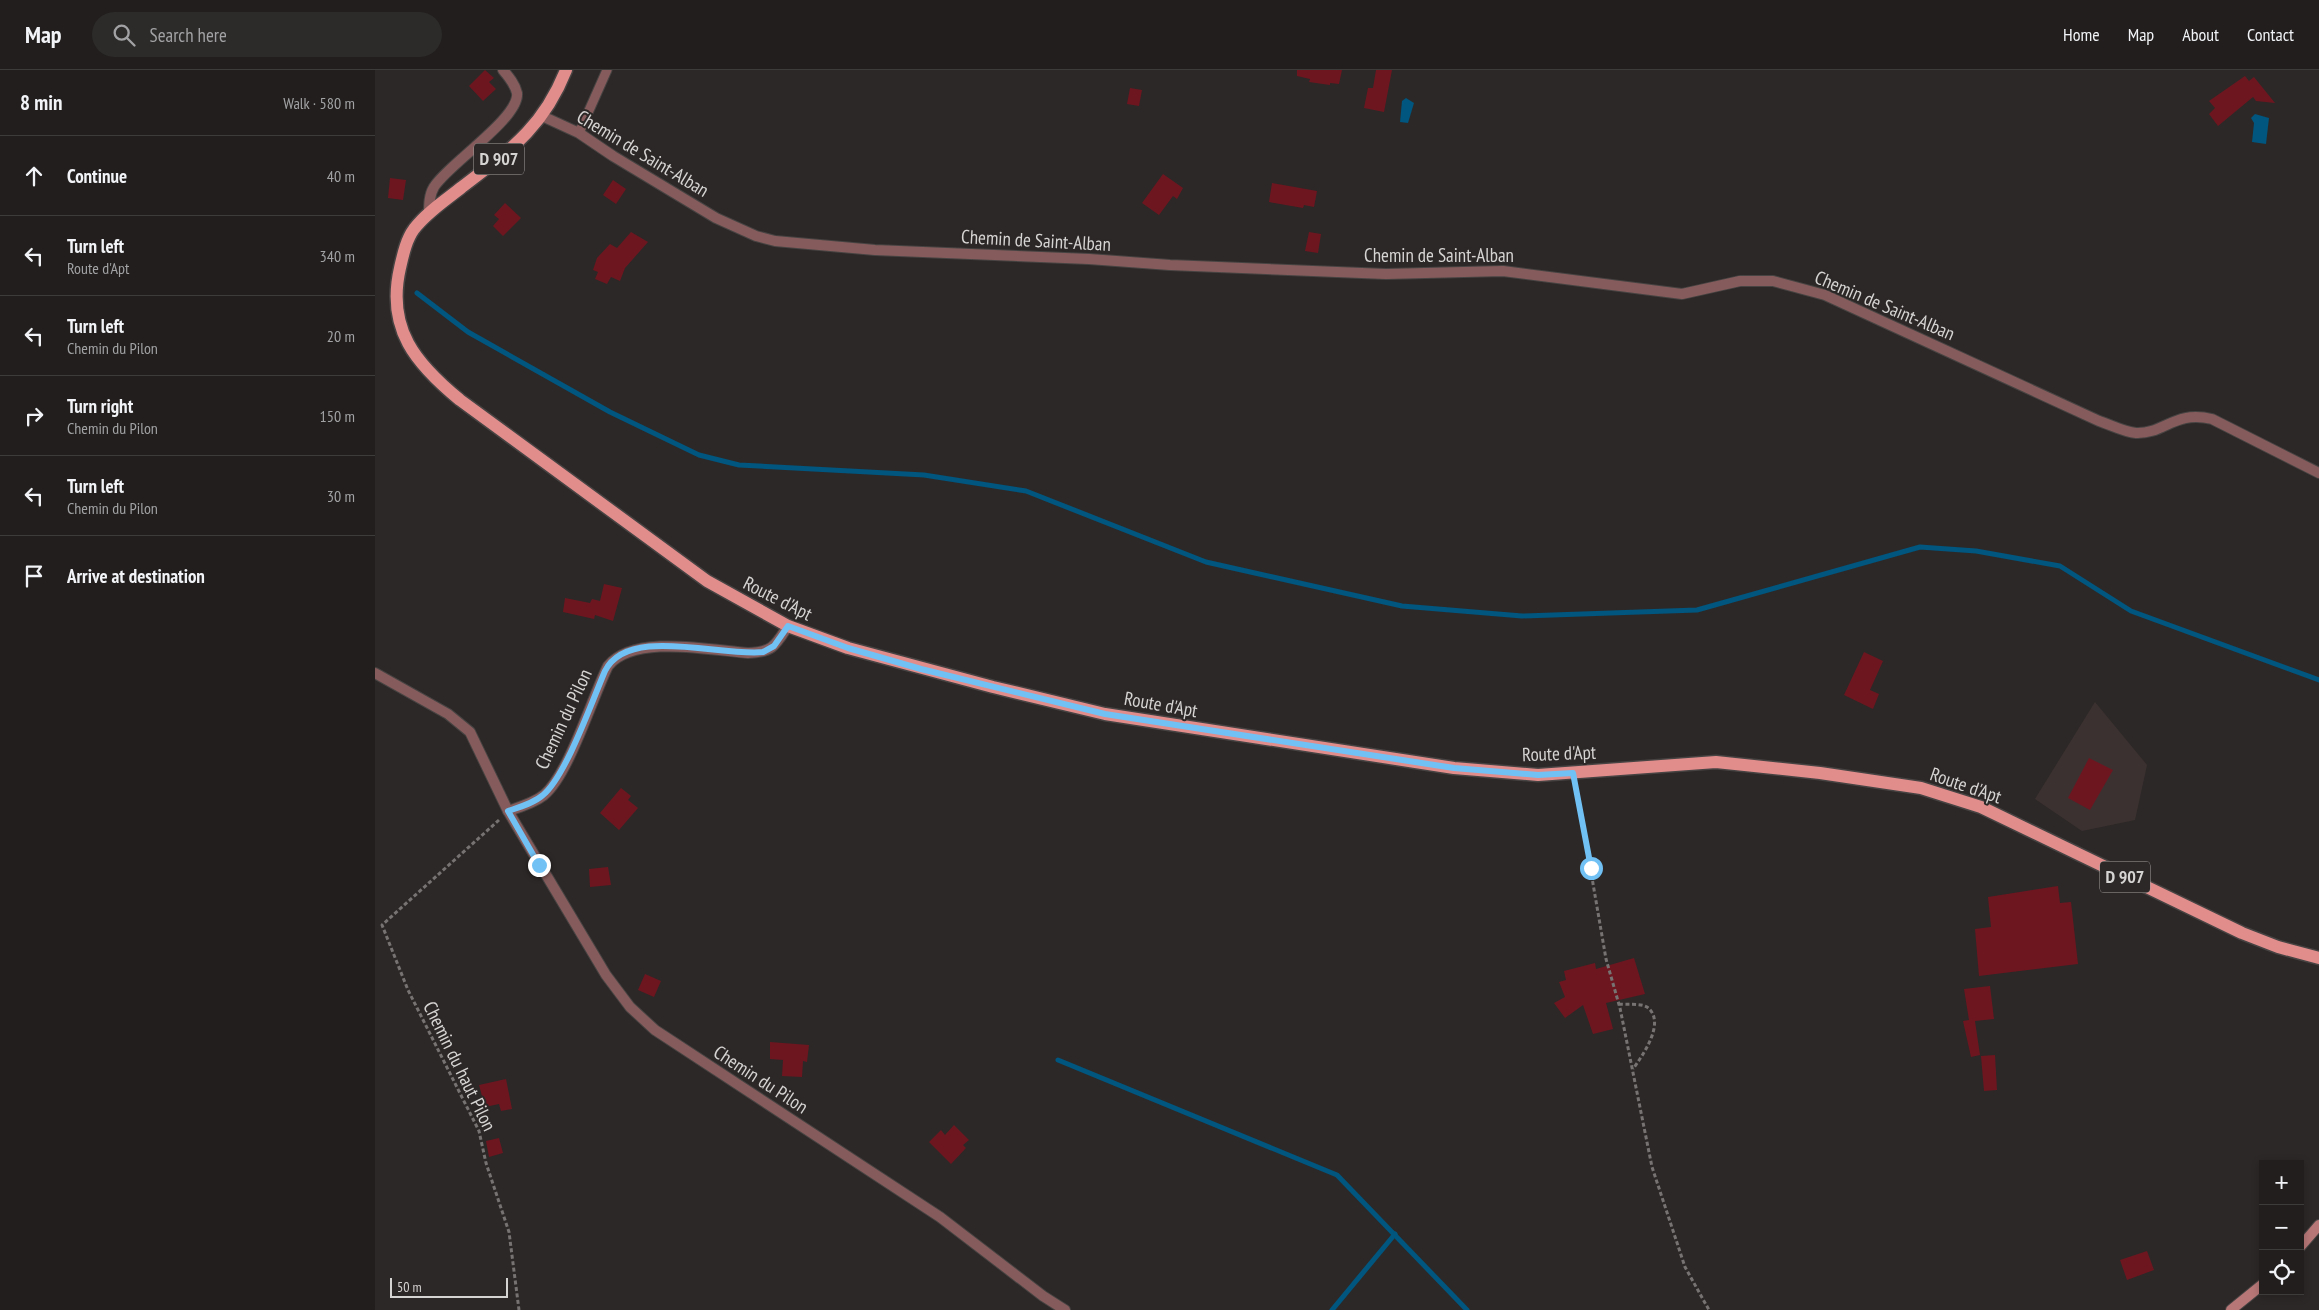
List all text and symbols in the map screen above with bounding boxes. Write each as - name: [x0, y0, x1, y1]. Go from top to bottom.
- search box: [92, 12, 442, 57]
- text: Map: [25, 19, 62, 50]
- icon: search: [110, 21, 138, 49]
- text: Search here: [150, 23, 227, 47]
- text: Home: [2063, 23, 2100, 46]
- text: Map: [2128, 23, 2154, 46]
- text: About: [2182, 23, 2219, 46]
- text: Contact: [2247, 23, 2294, 46]
- text: 8 min: [20, 89, 62, 116]
- text: Walk · 580 m: [283, 93, 355, 113]
- street label: Chemin de Saint-Alban: [573, 104, 713, 202]
- road number: D 907: [474, 144, 524, 175]
- icon: ahead: [20, 162, 48, 190]
- text: Continue: [67, 164, 127, 188]
- text: 40 m: [327, 166, 355, 186]
- street label: Chemin de Saint-Alban: [961, 224, 1111, 256]
- text: Turn left: [67, 234, 124, 258]
- icon: left: [20, 242, 48, 270]
- street label: Chemin de Saint-Alban: [1364, 243, 1514, 267]
- text: 340 m: [320, 246, 355, 266]
- text: Route d'Apt: [67, 258, 129, 278]
- street label: Chemin de Saint-Alban: [1811, 265, 1959, 345]
- text: Turn left: [67, 314, 124, 338]
- icon: left: [20, 322, 48, 350]
- text: 20 m: [327, 326, 355, 346]
- text: Chemin du Pilon: [67, 338, 158, 358]
- text: Turn right: [67, 394, 133, 418]
- icon: right: [20, 402, 48, 430]
- text: 150 m: [320, 406, 355, 426]
- text: Chemin du Pilon: [67, 418, 158, 438]
- text: Turn left: [67, 474, 124, 498]
- icon: left: [20, 482, 48, 510]
- text: 30 m: [327, 486, 355, 506]
- text: Chemin du Pilon: [67, 498, 158, 518]
- icon: arrive: [20, 562, 48, 590]
- text: Arrive at destination: [67, 564, 205, 588]
- street label: Route d'Apt: [740, 570, 817, 626]
- street label: Chemin du Pilon: [529, 665, 597, 773]
- street label: Route d'Apt: [1122, 686, 1200, 722]
- street label: Route d'Apt: [1522, 740, 1597, 766]
- street label: Route d'Apt: [1927, 762, 2006, 809]
- route end: [528, 854, 551, 877]
- route start: [1580, 857, 1603, 880]
- road number: D 907: [2100, 862, 2150, 892]
- street label: Chemin du haut Pilon: [418, 997, 502, 1135]
- street label: Chemin du Pilon: [709, 1040, 813, 1118]
- map controls: [2259, 1160, 2304, 1295]
- button: +: [2259, 1160, 2304, 1205]
- button: −: [2259, 1205, 2304, 1250]
- button: locate: [2259, 1250, 2304, 1295]
- scale bar: [390, 1275, 507, 1298]
- text: 50 m: [397, 1278, 422, 1296]

